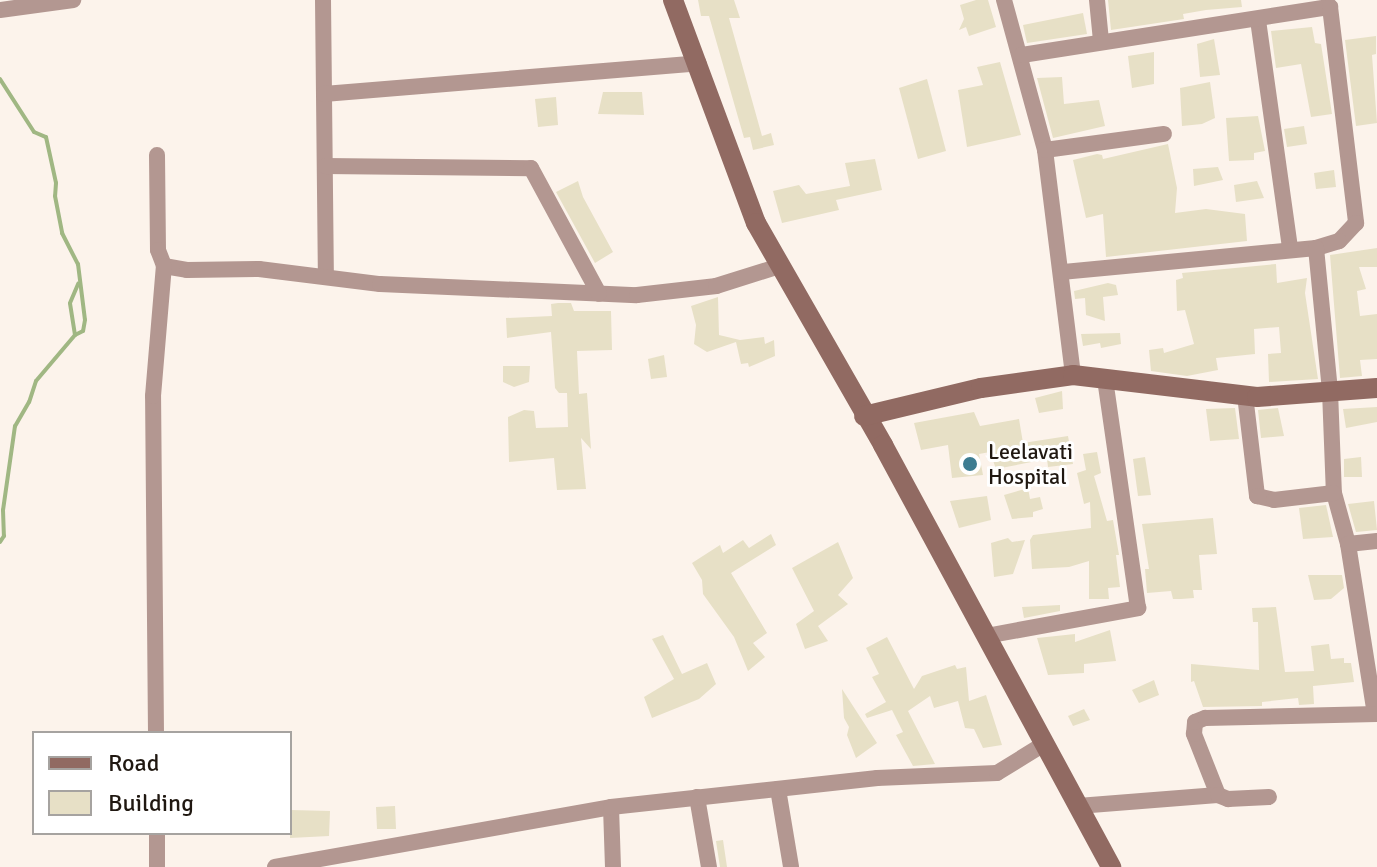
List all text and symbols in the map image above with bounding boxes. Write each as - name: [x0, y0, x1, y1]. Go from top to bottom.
- place label: Leelavati Hospital: [988, 438, 1073, 490]
- marker: Leelavati Hospital: [959, 453, 981, 475]
- legend: [32, 731, 292, 835]
- text: Road: [108, 748, 159, 778]
- text: Building: [108, 788, 194, 818]

